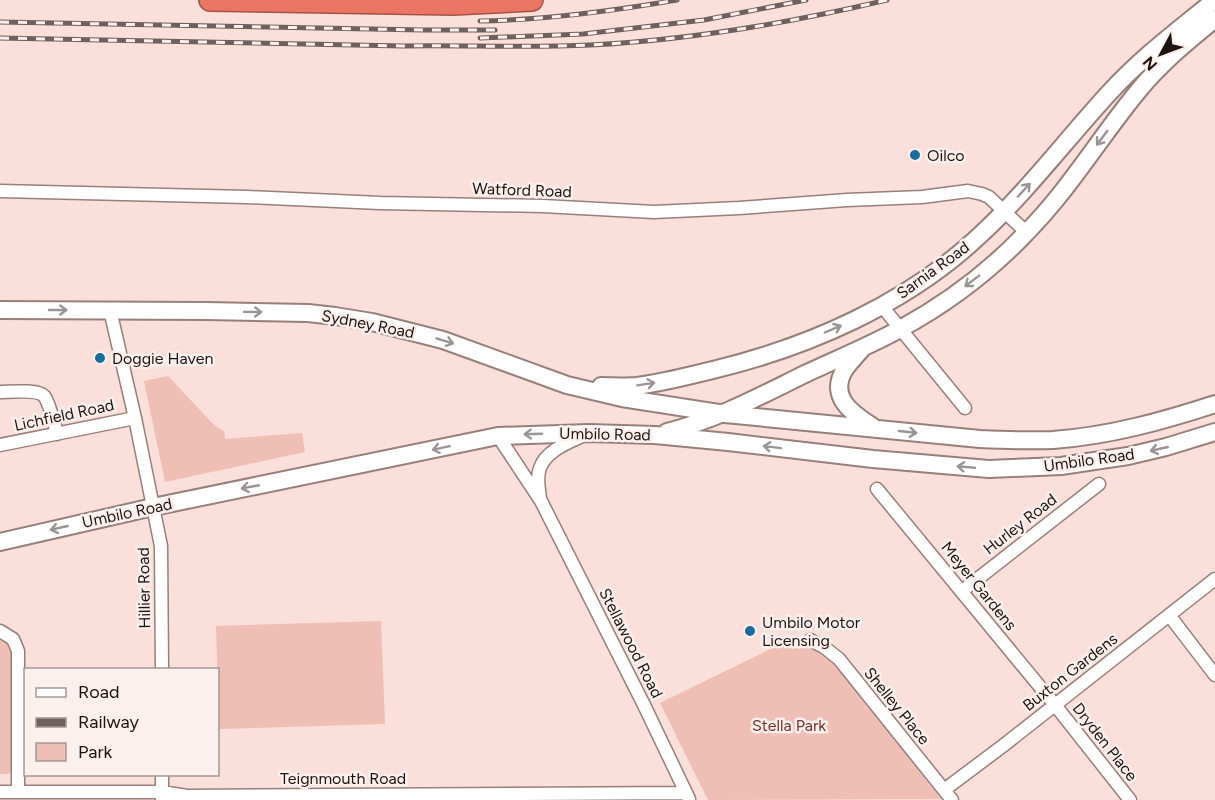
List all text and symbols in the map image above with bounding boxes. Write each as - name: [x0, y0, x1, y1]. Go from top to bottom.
- north arrow: [1131, 24, 1191, 84]
- text: N: [1139, 53, 1161, 74]
- one-way arrow: [1096, 129, 1109, 145]
- place label: Oilco: [927, 146, 965, 165]
- marker: Oilco: [908, 148, 922, 162]
- street label: Watford Road: [472, 179, 572, 201]
- one-way arrow: [1017, 183, 1031, 198]
- street label: Sarnia Road: [893, 237, 973, 303]
- one-way arrow: [964, 275, 980, 287]
- one-way arrow: [48, 304, 68, 316]
- one-way arrow: [243, 306, 263, 317]
- street label: Sydney Road: [320, 306, 416, 342]
- one-way arrow: [823, 323, 841, 334]
- one-way arrow: [435, 336, 454, 347]
- place label: Doggie Haven: [112, 349, 213, 368]
- marker: Doggie Haven: [93, 351, 107, 365]
- one-way arrow: [636, 378, 656, 389]
- street label: Lichfield Road: [12, 395, 116, 435]
- street label: Umbilo Road: [559, 424, 651, 444]
- one-way arrow: [898, 427, 918, 438]
- one-way arrow: [524, 429, 544, 440]
- one-way arrow: [762, 442, 782, 453]
- one-way arrow: [432, 443, 451, 454]
- one-way arrow: [1150, 443, 1169, 455]
- street label: Umbilo Road: [1042, 444, 1136, 476]
- one-way arrow: [956, 461, 976, 472]
- one-way arrow: [241, 482, 260, 493]
- street label: Hurley Road: [980, 490, 1060, 558]
- street label: Umbilo Road: [80, 494, 174, 532]
- one-way arrow: [50, 523, 70, 534]
- street label: Meyer Gardens: [937, 538, 1021, 634]
- street label: Hillier Road: [134, 547, 154, 629]
- street label: Stellawood Road: [595, 585, 667, 701]
- place label: Umbilo Motor Licensing: [762, 613, 861, 650]
- marker: Umbilo Motor Licensing: [743, 624, 757, 638]
- street label: Buxton Gardens: [1019, 629, 1121, 715]
- street label: Shelley Place: [860, 664, 934, 749]
- legend: [24, 668, 219, 776]
- text: Road: [78, 681, 119, 703]
- street label: Dryden Place: [1069, 699, 1142, 785]
- text: Railway: [78, 711, 140, 733]
- park label: Stella Park: [752, 716, 826, 735]
- text: Park: [78, 741, 113, 763]
- street label: Teignmouth Road: [280, 769, 406, 788]

